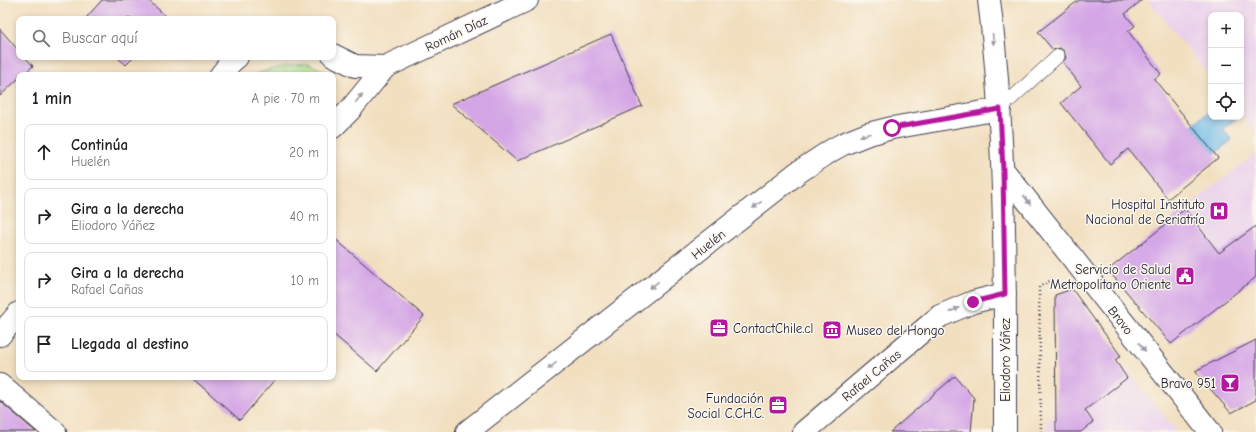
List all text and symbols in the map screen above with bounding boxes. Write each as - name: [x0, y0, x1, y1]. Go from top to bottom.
- street label: Román Díaz: [423, 12, 490, 54]
- map controls: [1208, 12, 1244, 120]
- button: +: [1208, 12, 1244, 48]
- search box: [16, 16, 336, 60]
- icon: search: [30, 27, 52, 49]
- text: Buscar aquí: [62, 29, 138, 47]
- one-way arrow: [990, 33, 996, 45]
- button: −: [1208, 48, 1244, 84]
- button: locate: [1208, 84, 1244, 120]
- text: 1 min: [32, 89, 72, 108]
- text: A pie · 70 m: [252, 91, 320, 106]
- one-way arrow: [355, 93, 364, 104]
- route start: [883, 119, 901, 137]
- one-way arrow: [859, 133, 871, 139]
- text: Continúa: [71, 136, 128, 154]
- icon: ahead: [33, 141, 55, 163]
- text: 20 m: [289, 145, 319, 160]
- text: Huelén: [71, 154, 110, 169]
- one-way arrow: [1023, 195, 1031, 206]
- place label: Hospital Instituto Nacional de Geriatría: [1086, 197, 1205, 227]
- text: Gira a la derecha: [71, 200, 184, 218]
- hospital icon: Hospital Instituto Nacional de Geriatría: [1208, 200, 1230, 222]
- one-way arrow: [751, 201, 762, 210]
- icon: right: [33, 205, 55, 227]
- text: 40 m: [290, 209, 319, 224]
- text: Eliodoro Yáñez: [71, 218, 155, 233]
- street label: Huelén: [688, 226, 728, 262]
- place label: Servicio de Salud Metropolitano Oriente: [1050, 262, 1171, 292]
- text: Gira a la derecha: [71, 264, 184, 282]
- public building icon: Servicio de Salud Metropolitano Oriente: [1174, 265, 1196, 287]
- icon: right: [33, 269, 55, 291]
- text: 10 m: [291, 273, 319, 288]
- one-way arrow: [649, 281, 660, 290]
- text: Rafael Cañas: [71, 282, 143, 297]
- route end: [964, 293, 982, 311]
- street label: Bravo: [1105, 303, 1136, 338]
- one-way arrow: [948, 307, 959, 313]
- office icon: ContactChile.cl: [708, 317, 730, 339]
- street label: Eliodoro Yáñez: [998, 318, 1013, 402]
- museum icon: Museo del Hongo: [821, 319, 843, 341]
- place label: ContactChile.cl: [733, 321, 813, 336]
- place label: Museo del Hongo: [846, 323, 945, 338]
- icon: arrive: [33, 333, 55, 355]
- text: Llegada al destino: [71, 335, 189, 353]
- one-way arrow: [1138, 341, 1147, 352]
- street label: Rafael Cañas: [839, 346, 904, 404]
- one-way arrow: [547, 361, 558, 370]
- bar icon: Bravo 951: [1219, 372, 1241, 394]
- place label: Bravo 951: [1161, 376, 1216, 391]
- place label: Fundación Social C.CH.C.: [688, 391, 764, 421]
- office icon: Fundación Social C.CH.C.: [767, 394, 789, 416]

